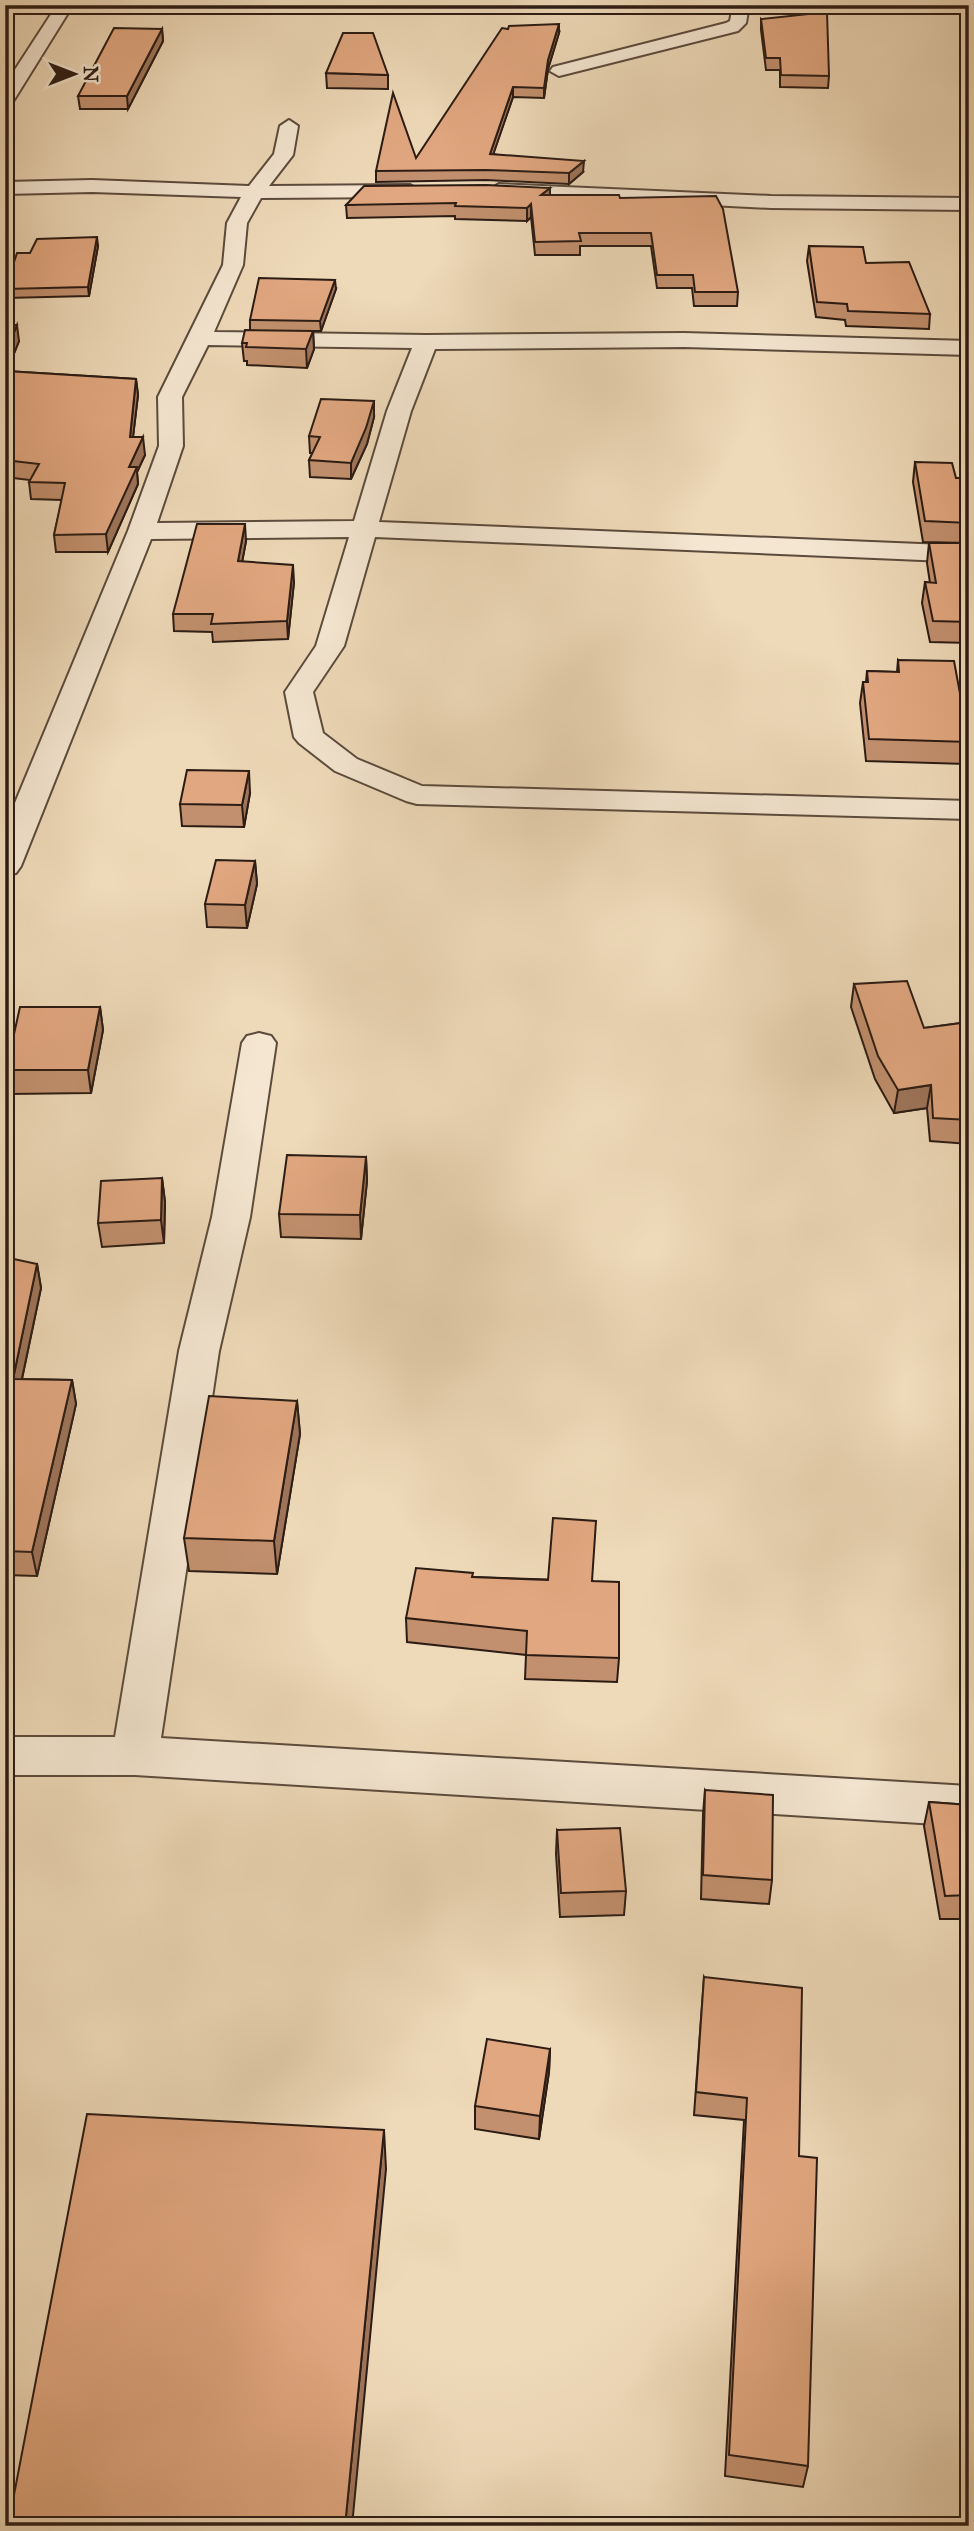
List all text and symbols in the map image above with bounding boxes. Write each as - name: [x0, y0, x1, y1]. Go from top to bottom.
- north arrow: [38, 38, 108, 108]
- text: N: [79, 66, 102, 82]

